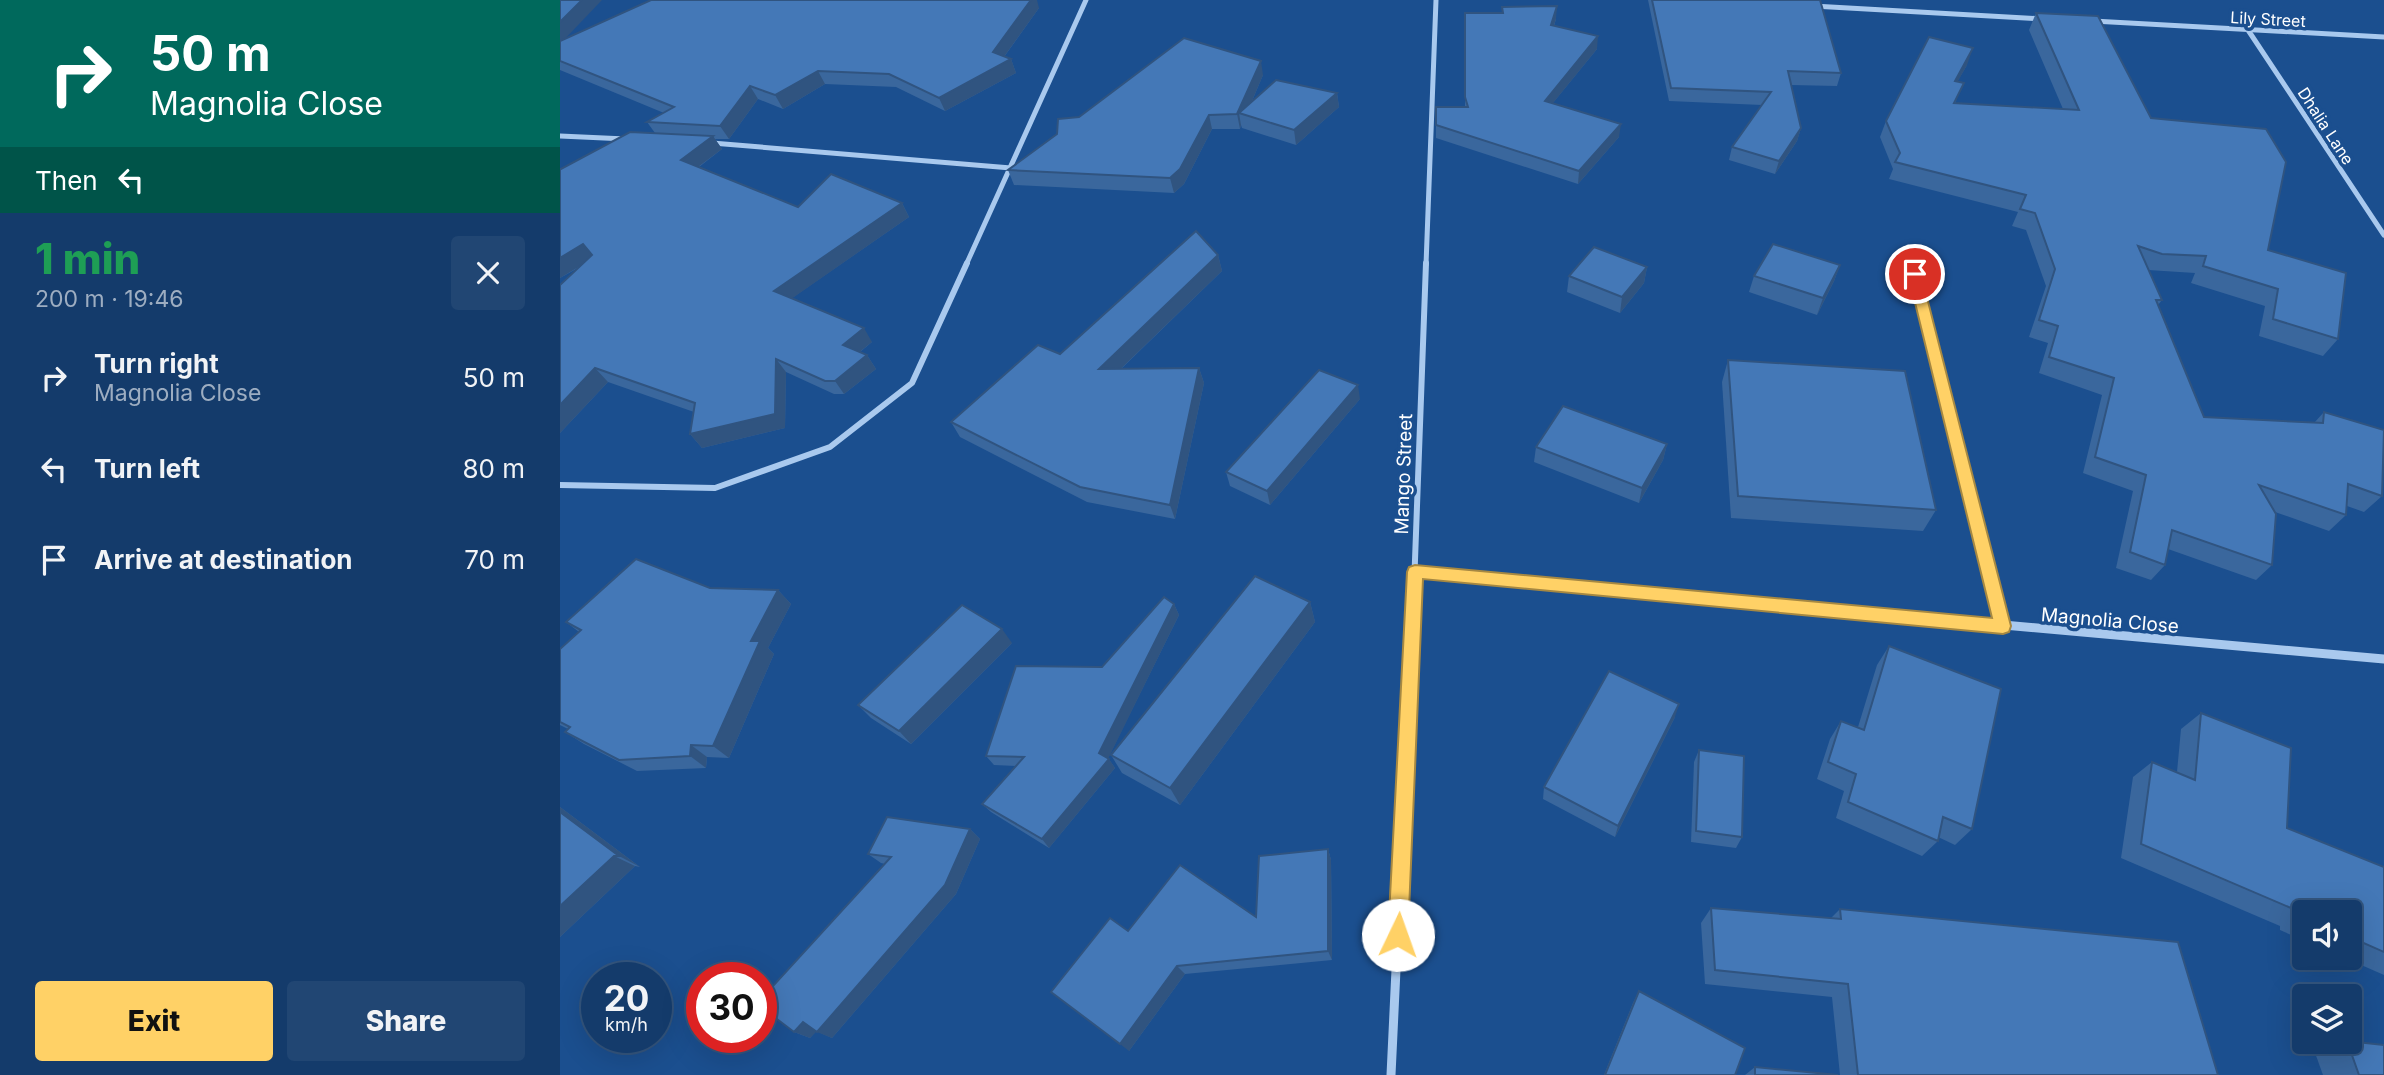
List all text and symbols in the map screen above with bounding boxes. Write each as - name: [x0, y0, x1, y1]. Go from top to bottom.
- street label: Lily Street: [2230, 7, 2306, 31]
- text: 50 m: [150, 24, 271, 83]
- icon: right: [35, 28, 126, 119]
- text: Magnolia Close: [150, 84, 383, 123]
- street label: Dhalia Lane: [2294, 84, 2358, 168]
- icon: left: [112, 161, 150, 199]
- text: Then: [35, 165, 98, 196]
- text: 1 min: [35, 233, 140, 284]
- button: close: [451, 236, 525, 310]
- pin: [1885, 244, 1945, 304]
- icon: arrive: [1896, 255, 1934, 293]
- text: 200 m · 19:46: [35, 285, 184, 313]
- text: Turn right: [94, 348, 219, 379]
- icon: right: [35, 359, 73, 397]
- text: 50 m: [463, 362, 525, 393]
- text: Magnolia Close: [94, 379, 261, 407]
- street label: Mango Street: [1390, 413, 1417, 535]
- icon: left: [35, 450, 73, 488]
- text: Turn left: [94, 453, 200, 484]
- text: 80 m: [462, 453, 525, 484]
- icon: arrive: [35, 541, 73, 579]
- text: Arrive at destination: [94, 544, 353, 575]
- text: 70 m: [464, 544, 525, 575]
- street label: Magnolia Close: [2040, 603, 2180, 638]
- position arrow: [1361, 898, 1435, 972]
- map controls: [2292, 900, 2362, 1054]
- button: sound: [2292, 900, 2362, 970]
- speed limit sign: 30: [686, 962, 777, 1053]
- text: 20: [604, 977, 649, 1019]
- button: Exit: [35, 981, 273, 1061]
- button: Share: [287, 981, 525, 1061]
- button: layers: [2292, 984, 2362, 1054]
- text: km/h: [605, 1014, 648, 1035]

